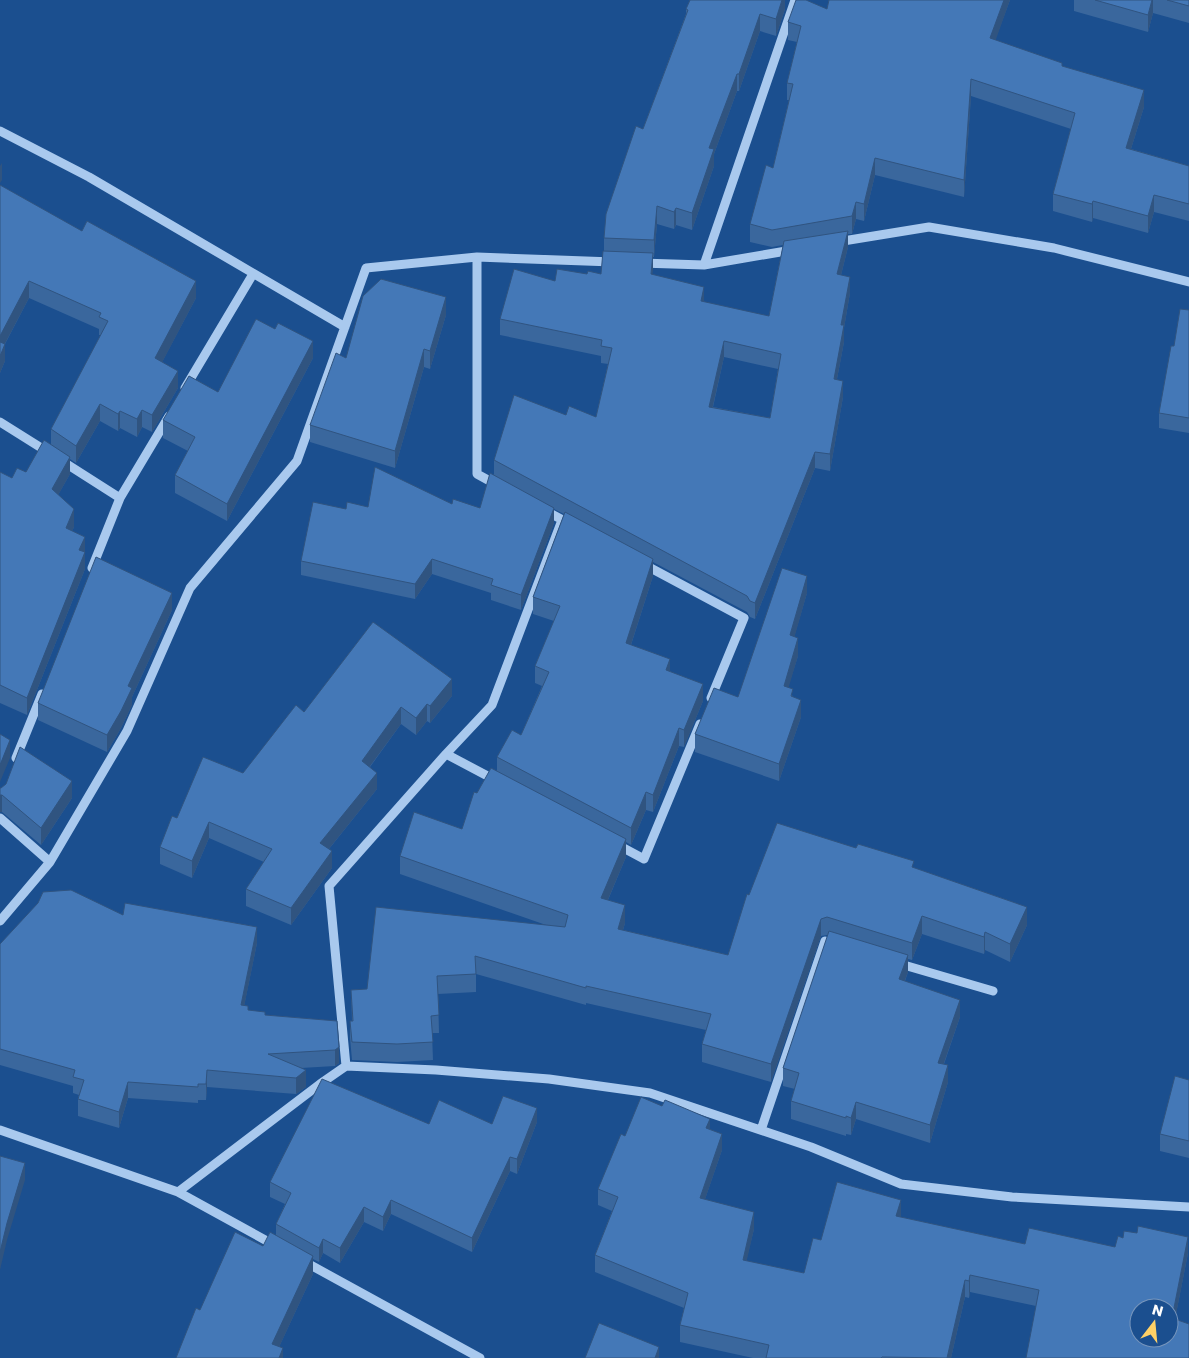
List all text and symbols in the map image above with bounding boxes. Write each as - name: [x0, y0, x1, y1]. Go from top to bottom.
- north arrow: [1129, 1298, 1179, 1348]
- text: N: [1150, 1299, 1165, 1322]

